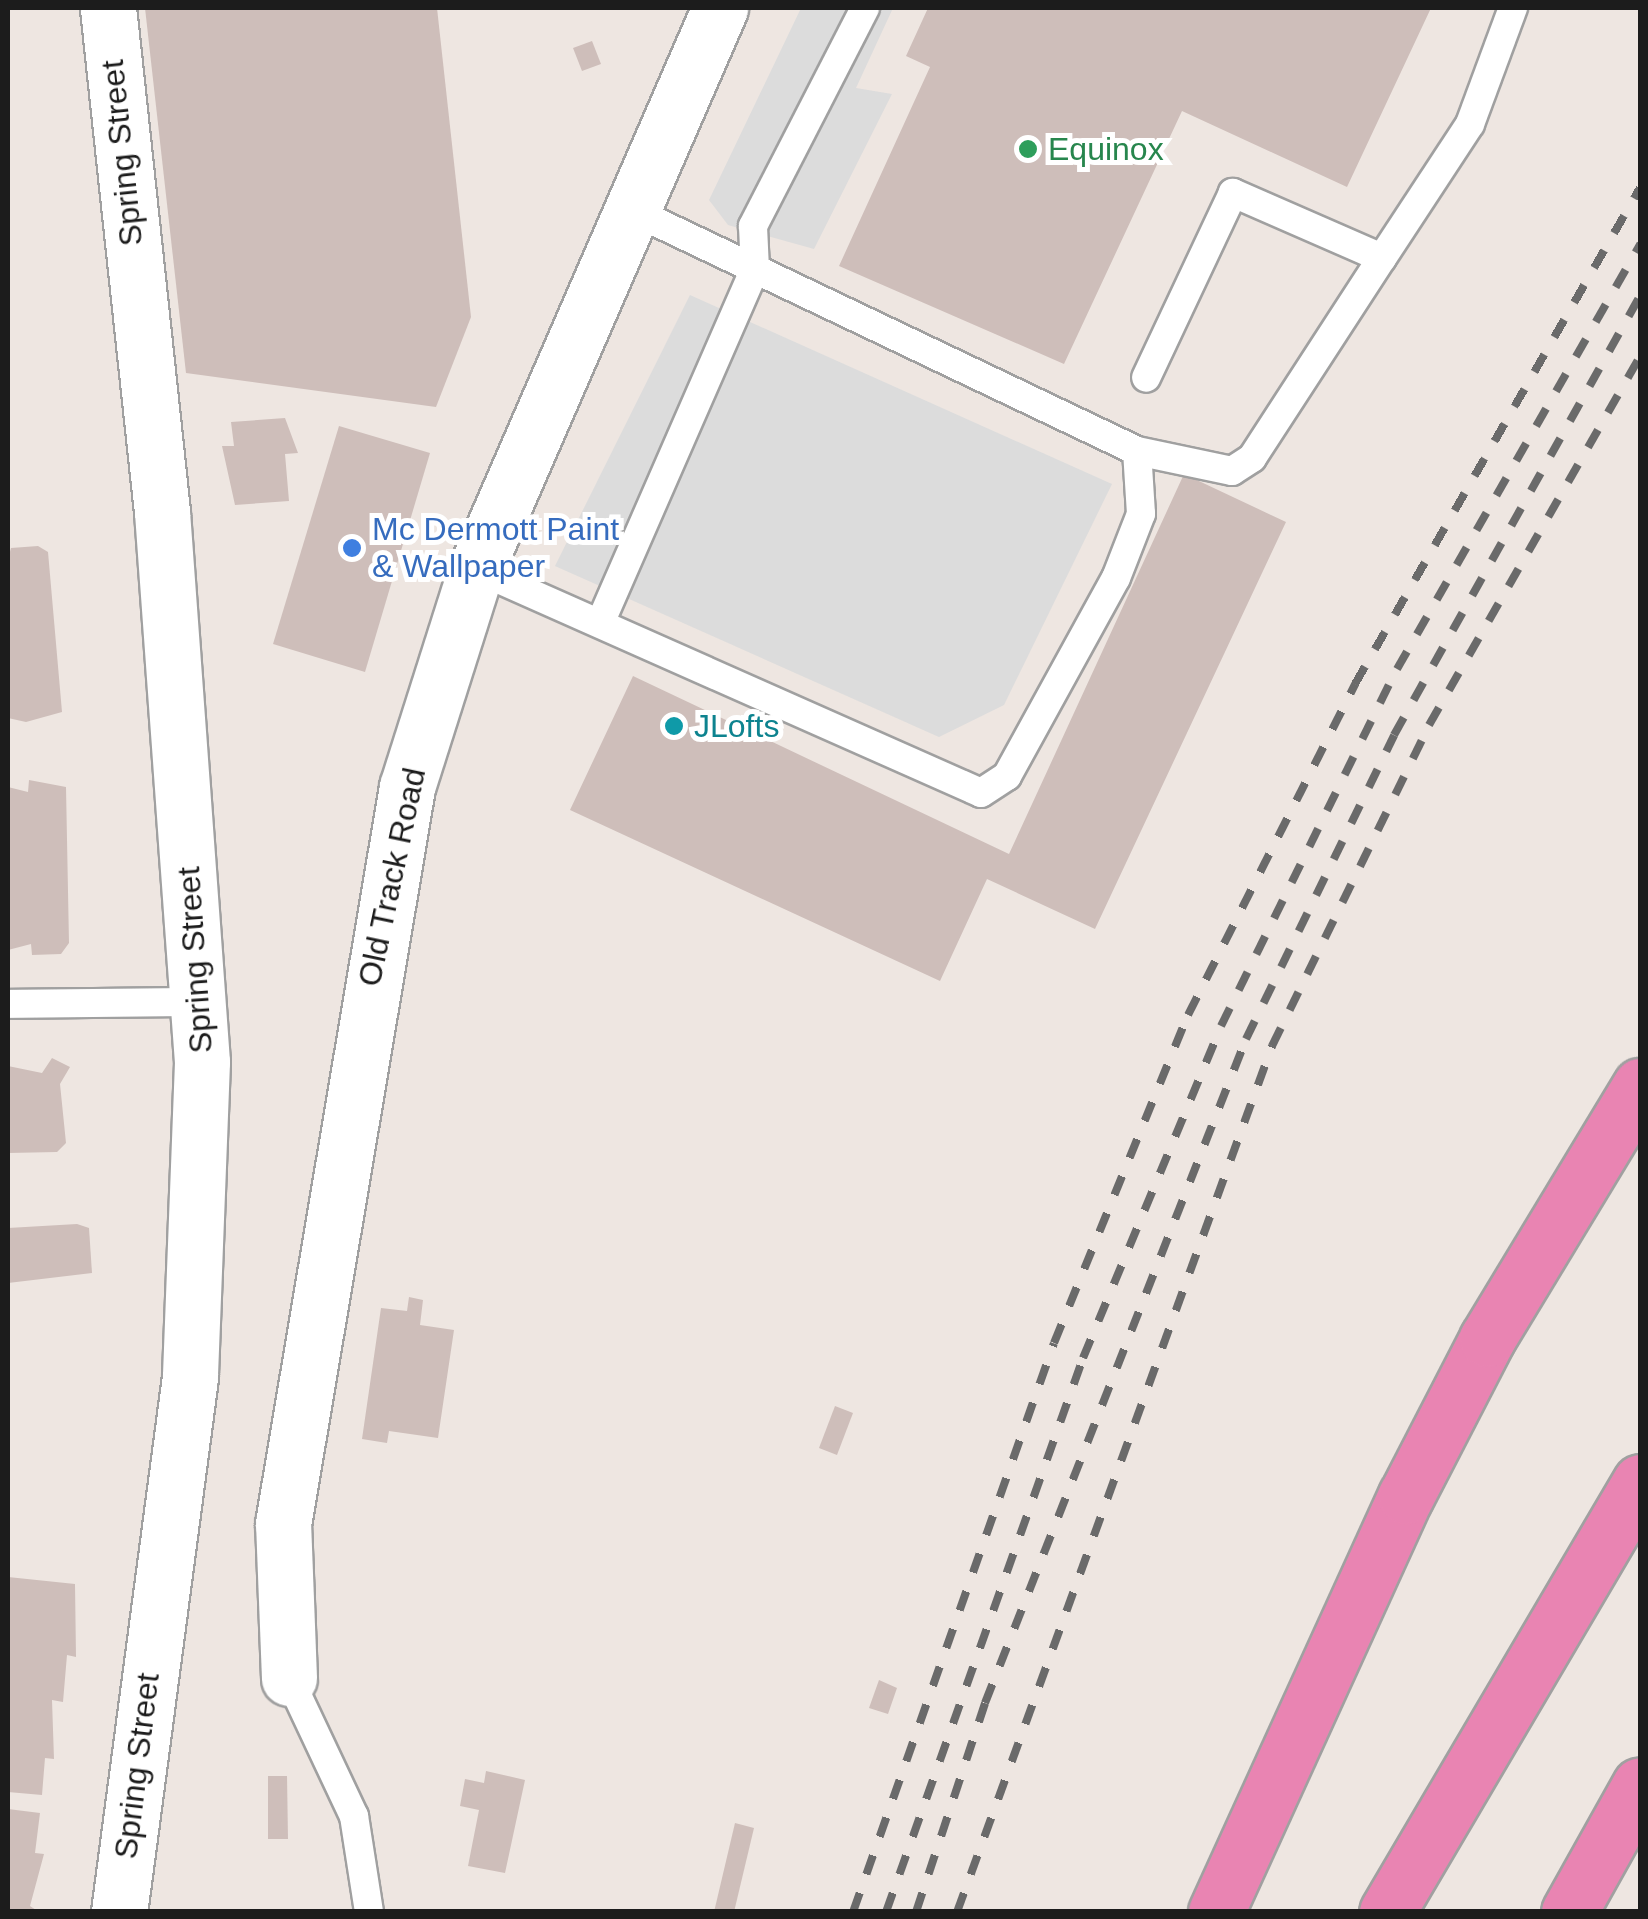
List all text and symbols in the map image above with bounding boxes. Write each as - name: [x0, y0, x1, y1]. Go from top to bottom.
- street label: Spring Street: [93, 58, 151, 248]
- place label: Equinox: [1048, 130, 1164, 168]
- marker: Equinox: [1017, 138, 1039, 160]
- place label: Mc Dermott Paint & Wallpaper: [372, 511, 619, 586]
- marker: Mc Dermott Paint & Wallpaper: [341, 537, 363, 559]
- place label: JLofts: [694, 707, 779, 745]
- marker: JLofts: [663, 715, 685, 737]
- street label: Old Track Road: [350, 764, 434, 990]
- street label: Spring Street: [169, 866, 221, 1054]
- street label: Spring Street: [107, 1671, 167, 1861]

